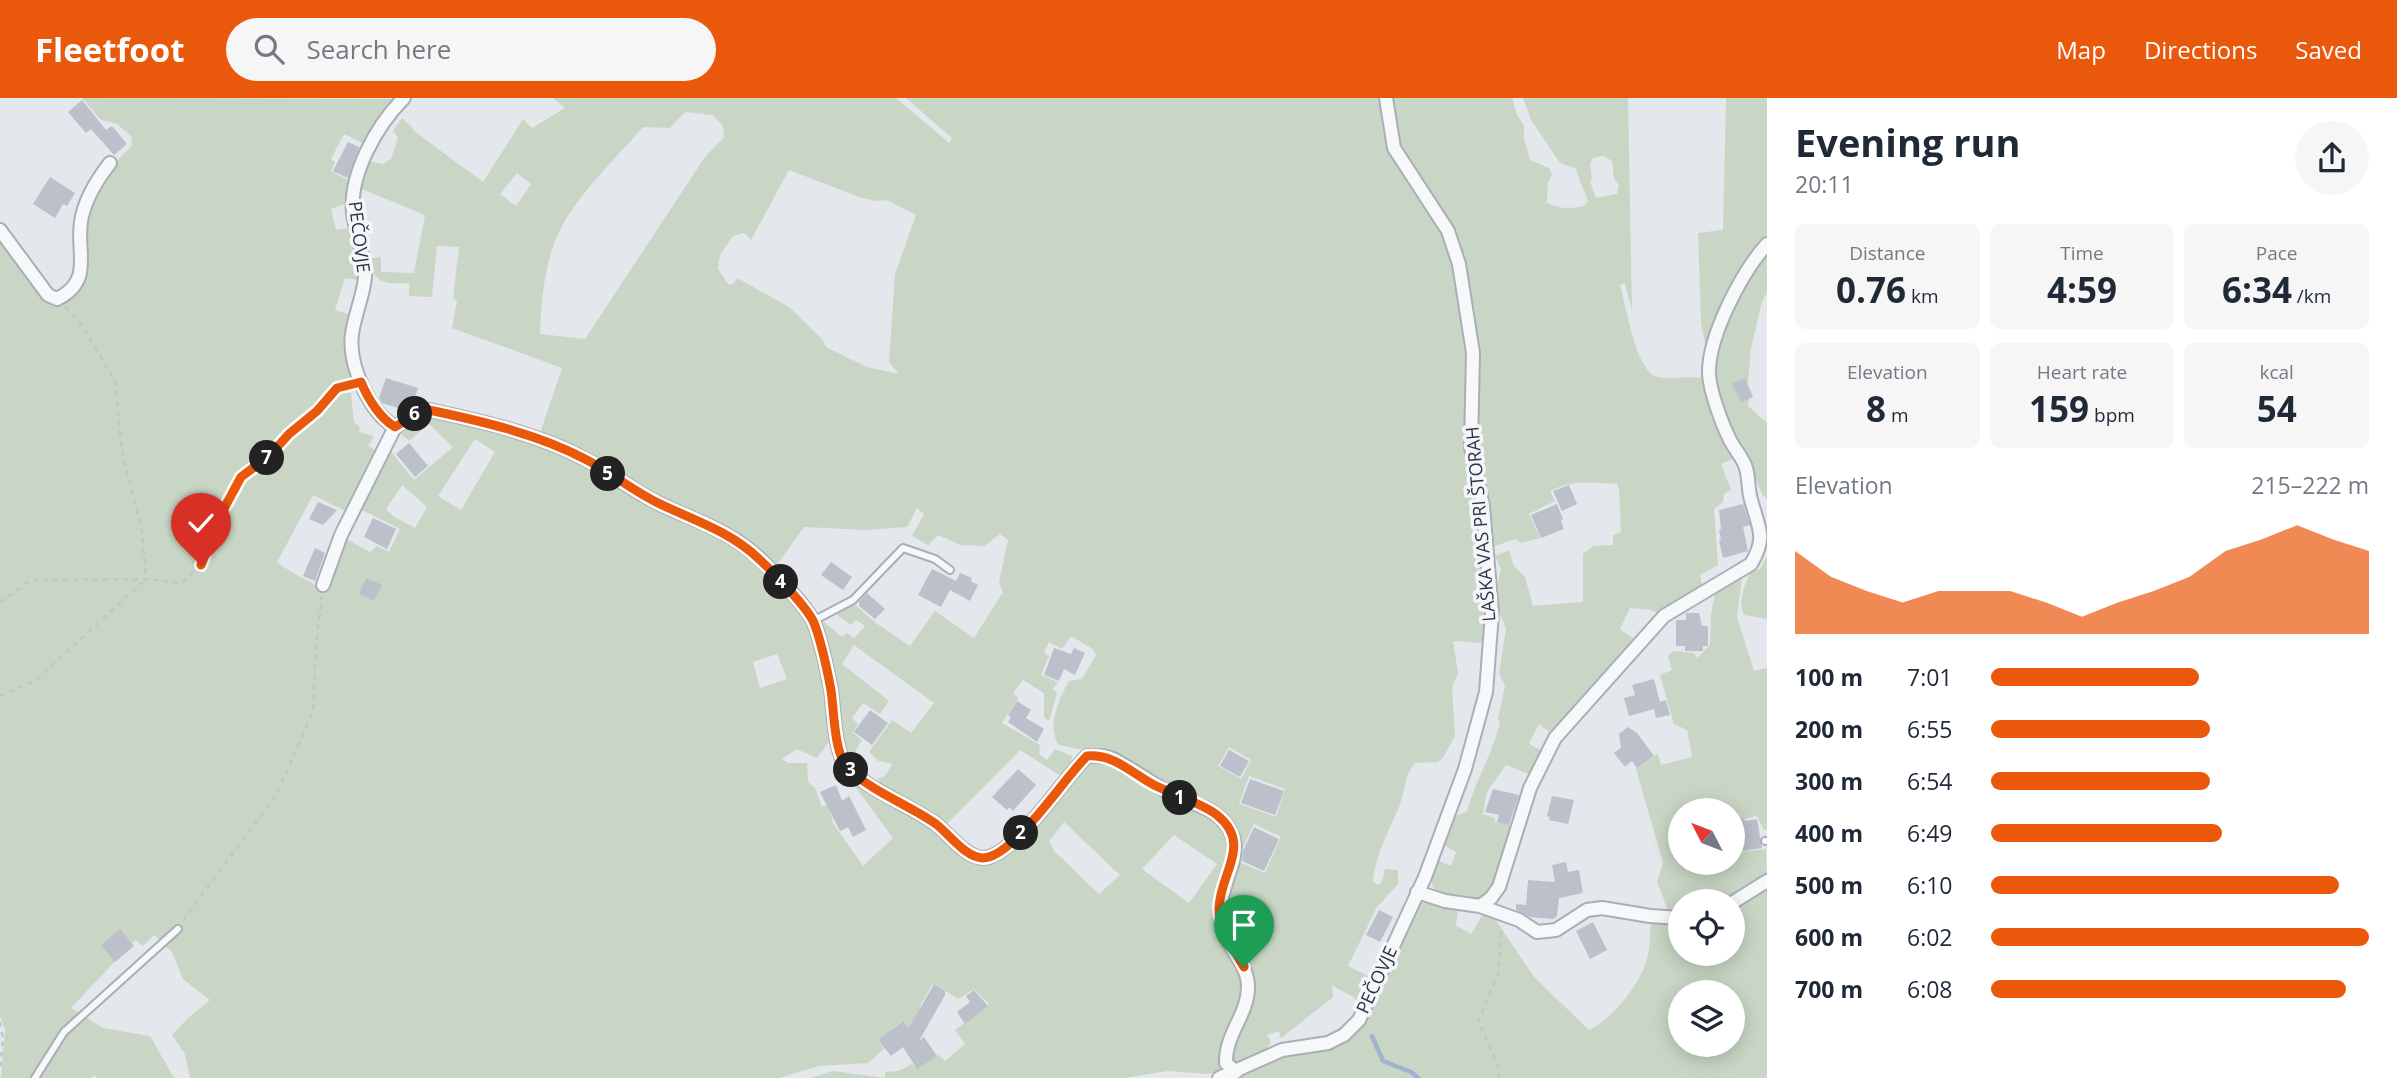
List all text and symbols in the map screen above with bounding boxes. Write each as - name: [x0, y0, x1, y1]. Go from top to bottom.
- search box: [226, 18, 716, 81]
- text: Fleetfoot: [35, 27, 184, 72]
- icon: search: [250, 30, 288, 68]
- text: Search here: [306, 31, 451, 67]
- text: Map: [2056, 33, 2106, 66]
- text: Directions: [2144, 33, 2257, 66]
- text: Saved: [2295, 33, 2362, 66]
- text: Evening run: [1795, 116, 2020, 168]
- button: share: [2295, 121, 2369, 195]
- text: 20:11: [1795, 168, 1854, 200]
- street label: PEČOVJE: [344, 200, 376, 274]
- text: Distance: [1849, 240, 1926, 266]
- text: Time: [2060, 240, 2104, 266]
- text: Pace: [2256, 240, 2298, 266]
- text: 0.76: [1836, 266, 1906, 313]
- text: 4:59: [2047, 266, 2117, 313]
- text: 6:34: [2222, 266, 2292, 313]
- text: km: [1906, 283, 1939, 309]
- text: /km: [2292, 283, 2331, 309]
- text: Elevation: [1847, 359, 1928, 385]
- text: Heart rate: [2037, 359, 2127, 385]
- text: kcal: [2259, 359, 2294, 385]
- text: 8: [1866, 385, 1886, 432]
- text: 159: [2029, 385, 2089, 432]
- text: 54: [2257, 385, 2297, 432]
- pin: 6: [398, 396, 432, 432]
- text: 6: [409, 400, 420, 426]
- text: m: [1886, 402, 1909, 428]
- text: bpm: [2089, 402, 2135, 428]
- street label: LAŠKA VAS PRI ŠTORAH: [1460, 426, 1500, 623]
- pin: 7: [250, 440, 284, 476]
- text: 7: [261, 444, 272, 470]
- pin: 5: [590, 456, 626, 492]
- text: 5: [602, 460, 613, 486]
- text: Elevation: [1795, 469, 1893, 501]
- text: 215–222 m: [2251, 469, 2369, 501]
- pin: [171, 493, 231, 565]
- icon: check: [182, 504, 220, 542]
- pin: 4: [764, 564, 798, 600]
- text: 4: [775, 568, 786, 594]
- text: 100 m: [1795, 661, 1863, 693]
- text: 7:01: [1907, 661, 1953, 693]
- text: 200 m: [1795, 713, 1863, 745]
- text: 6:55: [1907, 713, 1953, 745]
- pin: 3: [834, 752, 868, 788]
- text: 3: [845, 756, 856, 782]
- text: 300 m: [1795, 765, 1863, 797]
- text: 6:54: [1907, 765, 1953, 797]
- pin: 1: [1162, 780, 1198, 816]
- text: 1: [1174, 784, 1185, 810]
- north arrow: [1668, 798, 1745, 875]
- map controls: [1668, 798, 1745, 1057]
- pin: 2: [1004, 816, 1038, 850]
- text: 400 m: [1795, 817, 1863, 849]
- text: 6:49: [1907, 817, 1953, 849]
- text: 2: [1015, 819, 1026, 845]
- text: 500 m: [1795, 869, 1863, 901]
- text: 6:10: [1907, 869, 1953, 901]
- button: locate: [1668, 889, 1745, 966]
- pin: [1214, 895, 1274, 967]
- icon: arrive: [1225, 906, 1263, 944]
- text: 600 m: [1795, 921, 1863, 953]
- text: 6:02: [1907, 921, 1953, 953]
- street label: PEČOVJE: [1350, 942, 1402, 1017]
- text: 700 m: [1795, 973, 1863, 1005]
- text: 6:08: [1907, 973, 1953, 1005]
- button: layers: [1668, 980, 1745, 1057]

